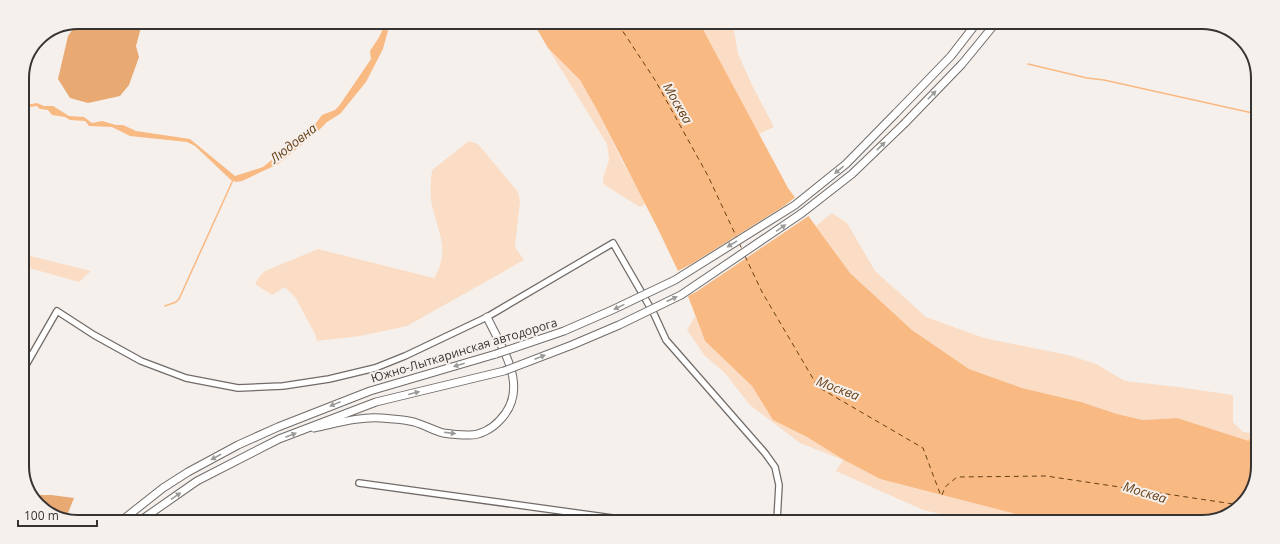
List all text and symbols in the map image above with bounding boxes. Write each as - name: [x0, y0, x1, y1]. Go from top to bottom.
- water label: Москва: [659, 79, 697, 127]
- one-way arrow: [927, 90, 937, 100]
- water label: Людовна: [265, 118, 321, 168]
- one-way arrow: [876, 141, 886, 151]
- one-way arrow: [833, 165, 844, 174]
- one-way arrow: [775, 224, 786, 232]
- one-way arrow: [726, 240, 738, 247]
- one-way arrow: [667, 296, 678, 302]
- one-way arrow: [613, 304, 625, 310]
- street label: Южно-Лыткаринская автодорога: [369, 313, 559, 387]
- one-way arrow: [535, 353, 547, 359]
- one-way arrow: [453, 362, 465, 368]
- water label: Москва: [814, 372, 863, 405]
- one-way arrow: [408, 390, 420, 396]
- one-way arrow: [329, 402, 341, 408]
- one-way arrow: [444, 430, 456, 436]
- one-way arrow: [285, 431, 297, 437]
- one-way arrow: [210, 453, 222, 460]
- water label: Москва: [1121, 477, 1170, 507]
- one-way arrow: [171, 492, 182, 500]
- scale bar: [18, 502, 97, 528]
- text: 100 m: [24, 507, 59, 524]

